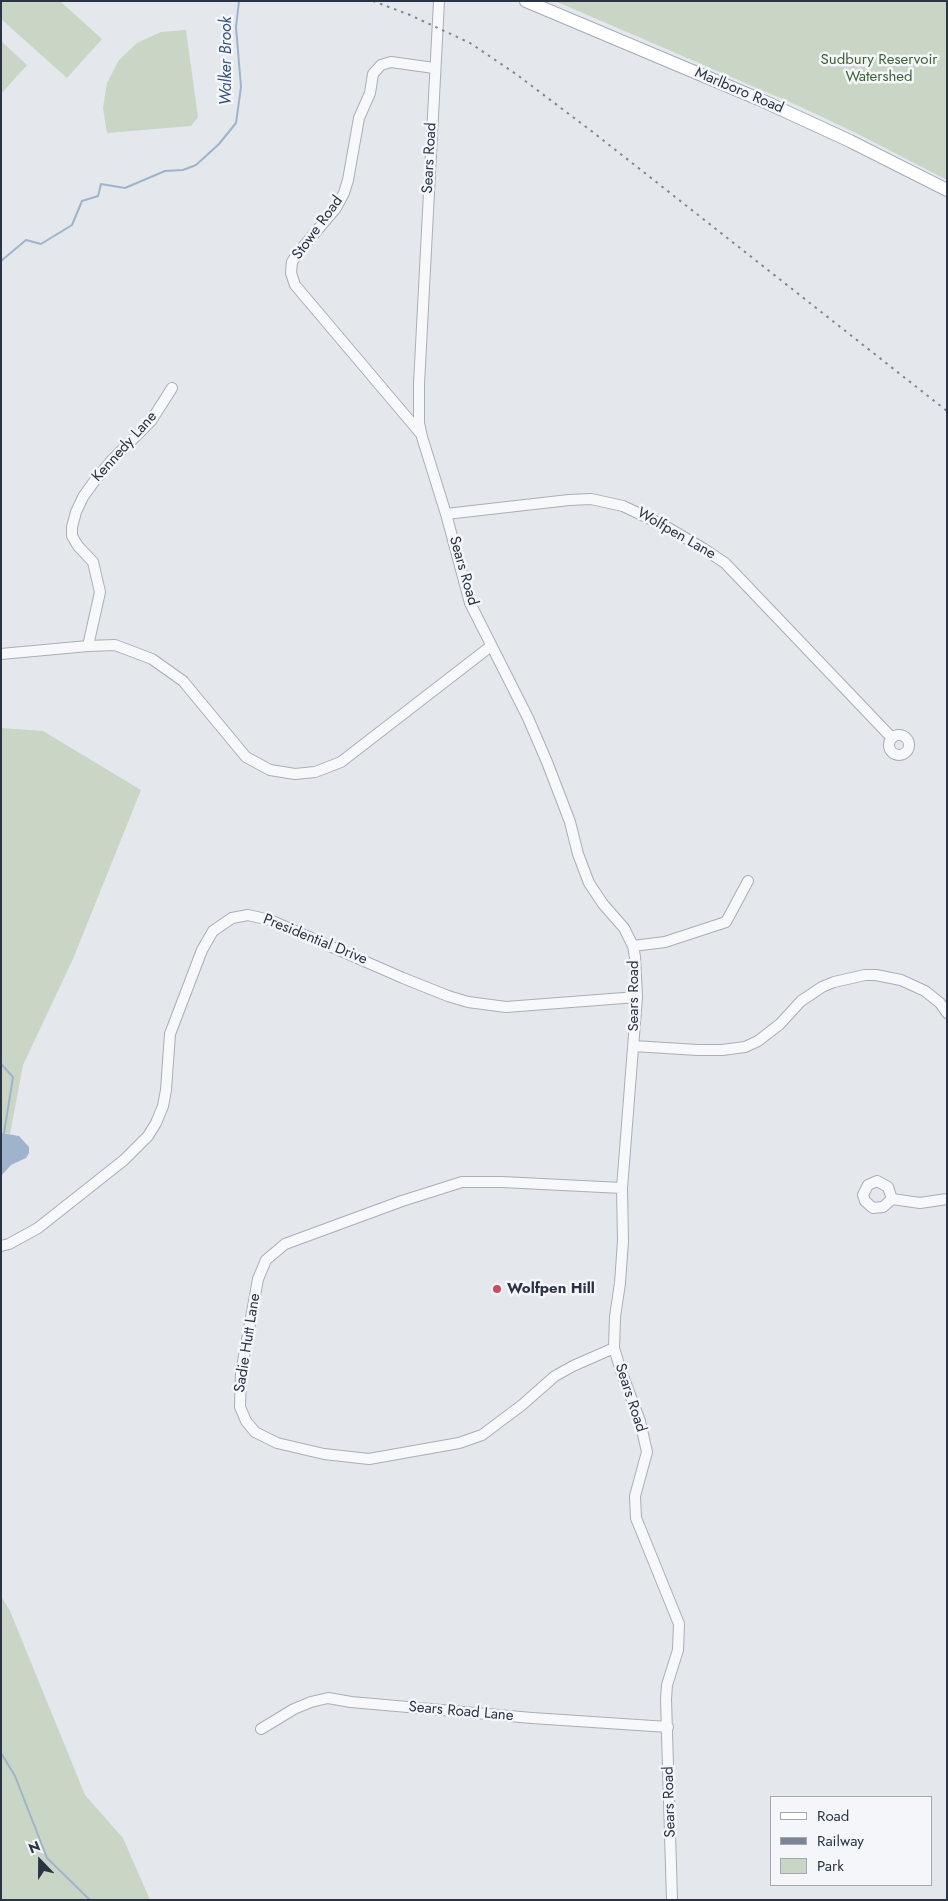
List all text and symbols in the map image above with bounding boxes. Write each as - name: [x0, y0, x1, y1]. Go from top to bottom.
- water label: Walker Brook: [217, 17, 237, 105]
- park label: Sudbury Reservoir Watershed: [821, 51, 937, 86]
- street label: Marlboro Road: [692, 64, 786, 118]
- street label: Sears Road: [419, 122, 441, 194]
- street label: Stowe Road: [289, 193, 347, 263]
- street label: Kennedy Lane: [89, 408, 161, 486]
- street label: Wolfpen Lane: [633, 504, 719, 564]
- street label: Sears Road: [445, 534, 481, 608]
- street label: Presidential Drive: [260, 911, 370, 969]
- street label: Sears Road: [625, 960, 643, 1032]
- place label: Wolfpen Hill: [507, 1280, 595, 1298]
- marker: Wolfpen Hill: [491, 1283, 503, 1295]
- street label: Sadie Hutt Lane: [231, 1292, 265, 1394]
- street label: Sears Road: [610, 1361, 650, 1435]
- street label: Sears Road Lane: [408, 1698, 514, 1726]
- street label: Sears Road: [660, 1766, 680, 1838]
- legend: [770, 1796, 933, 1886]
- text: Road: [817, 1805, 849, 1827]
- text: Railway: [817, 1830, 864, 1852]
- north arrow: [15, 1836, 65, 1886]
- text: N: [25, 1836, 43, 1858]
- text: Park: [817, 1855, 844, 1877]

